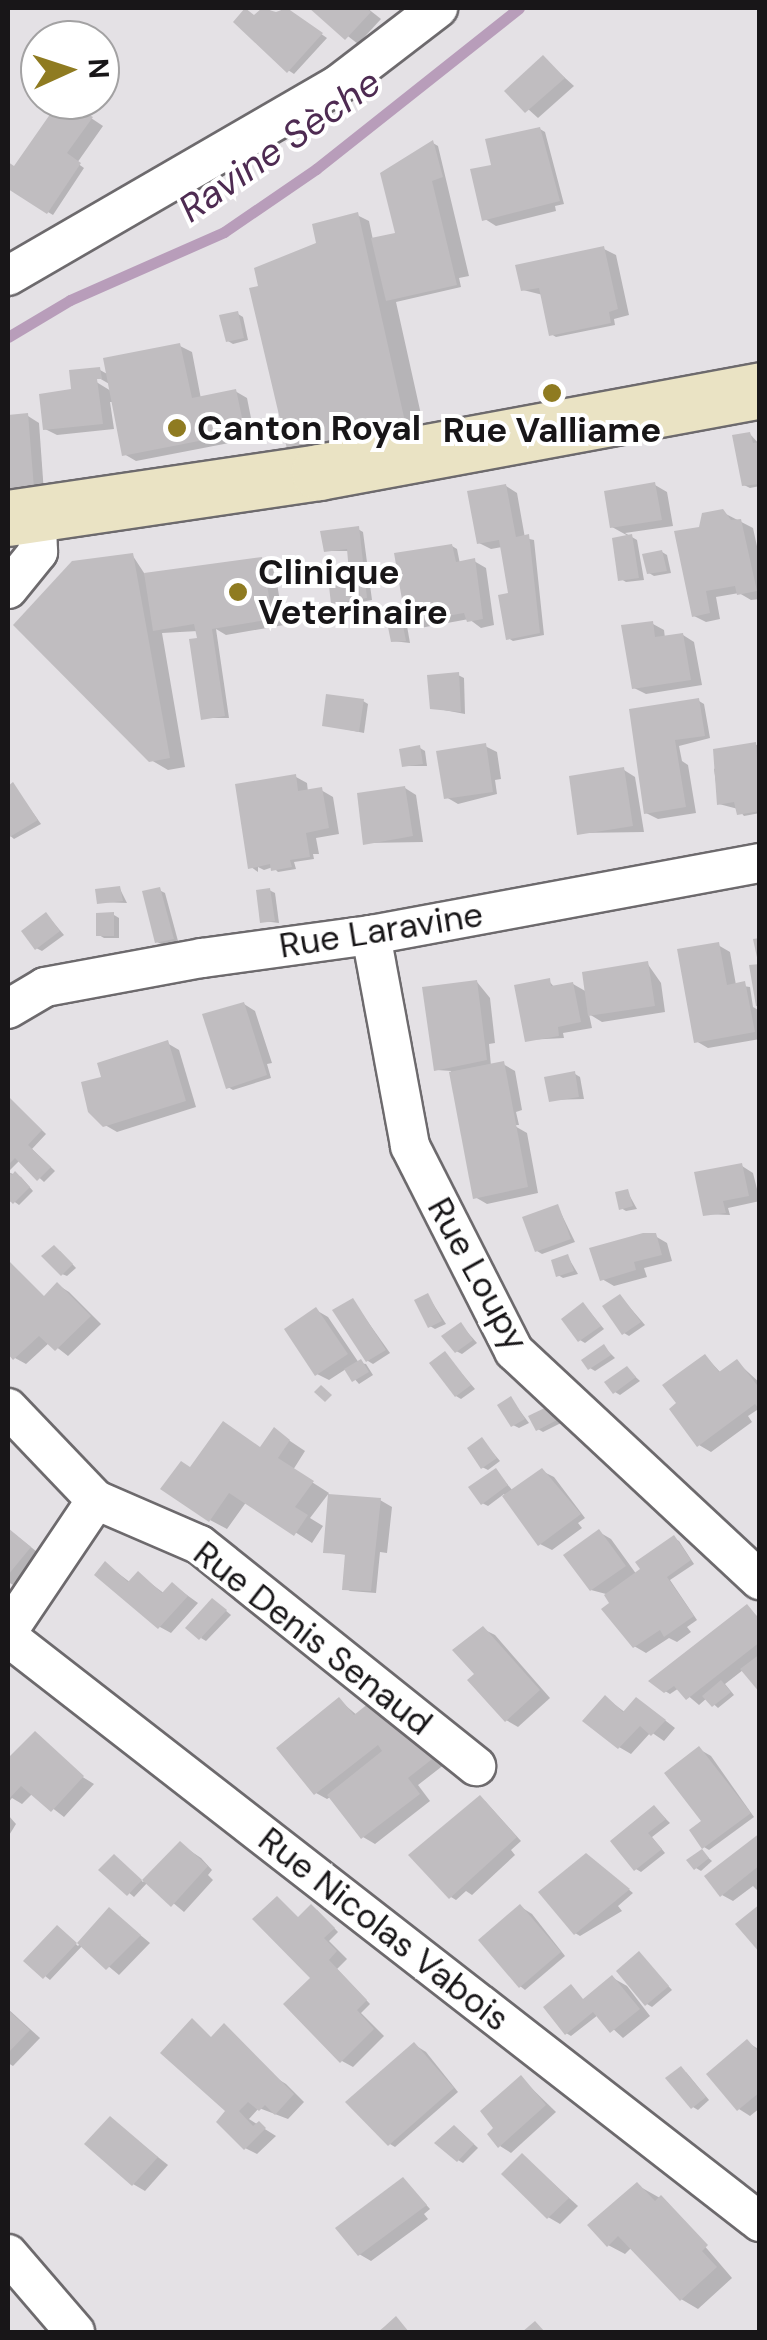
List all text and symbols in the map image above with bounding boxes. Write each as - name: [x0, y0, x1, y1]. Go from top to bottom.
- north arrow: [20, 20, 120, 120]
- text: N: [79, 57, 117, 80]
- water label: Ravine Sèche: [170, 60, 390, 232]
- marker: Rue Valliame: [541, 382, 563, 404]
- place label: Canton Royal: [197, 407, 421, 449]
- place label: Rue Valliame: [443, 409, 661, 451]
- marker: Canton Royal: [166, 417, 188, 439]
- place label: Clinique Veterinaire: [258, 551, 448, 633]
- marker: Clinique Veterinaire: [227, 581, 249, 603]
- street label: Rue Laravine: [276, 893, 486, 967]
- street label: Rue Loupy: [419, 1190, 537, 1358]
- street label: Rue Denis Senaud: [186, 1532, 440, 1744]
- street label: Rue Nicolas Vabois: [250, 1818, 518, 2040]

